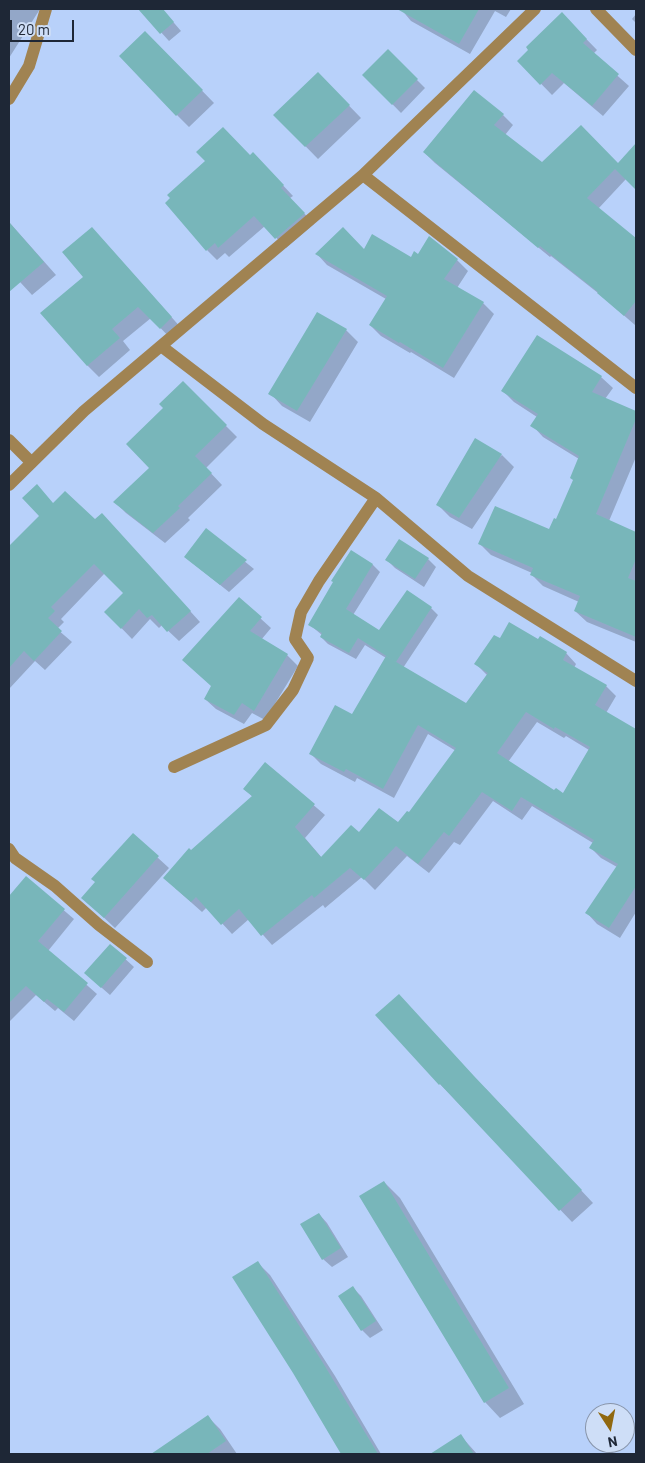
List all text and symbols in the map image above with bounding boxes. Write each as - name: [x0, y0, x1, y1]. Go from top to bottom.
- scale bar: [12, 10, 76, 42]
- text: 20 m: [18, 20, 50, 38]
- north arrow: [585, 1403, 635, 1453]
- text: N: [607, 1433, 619, 1451]

